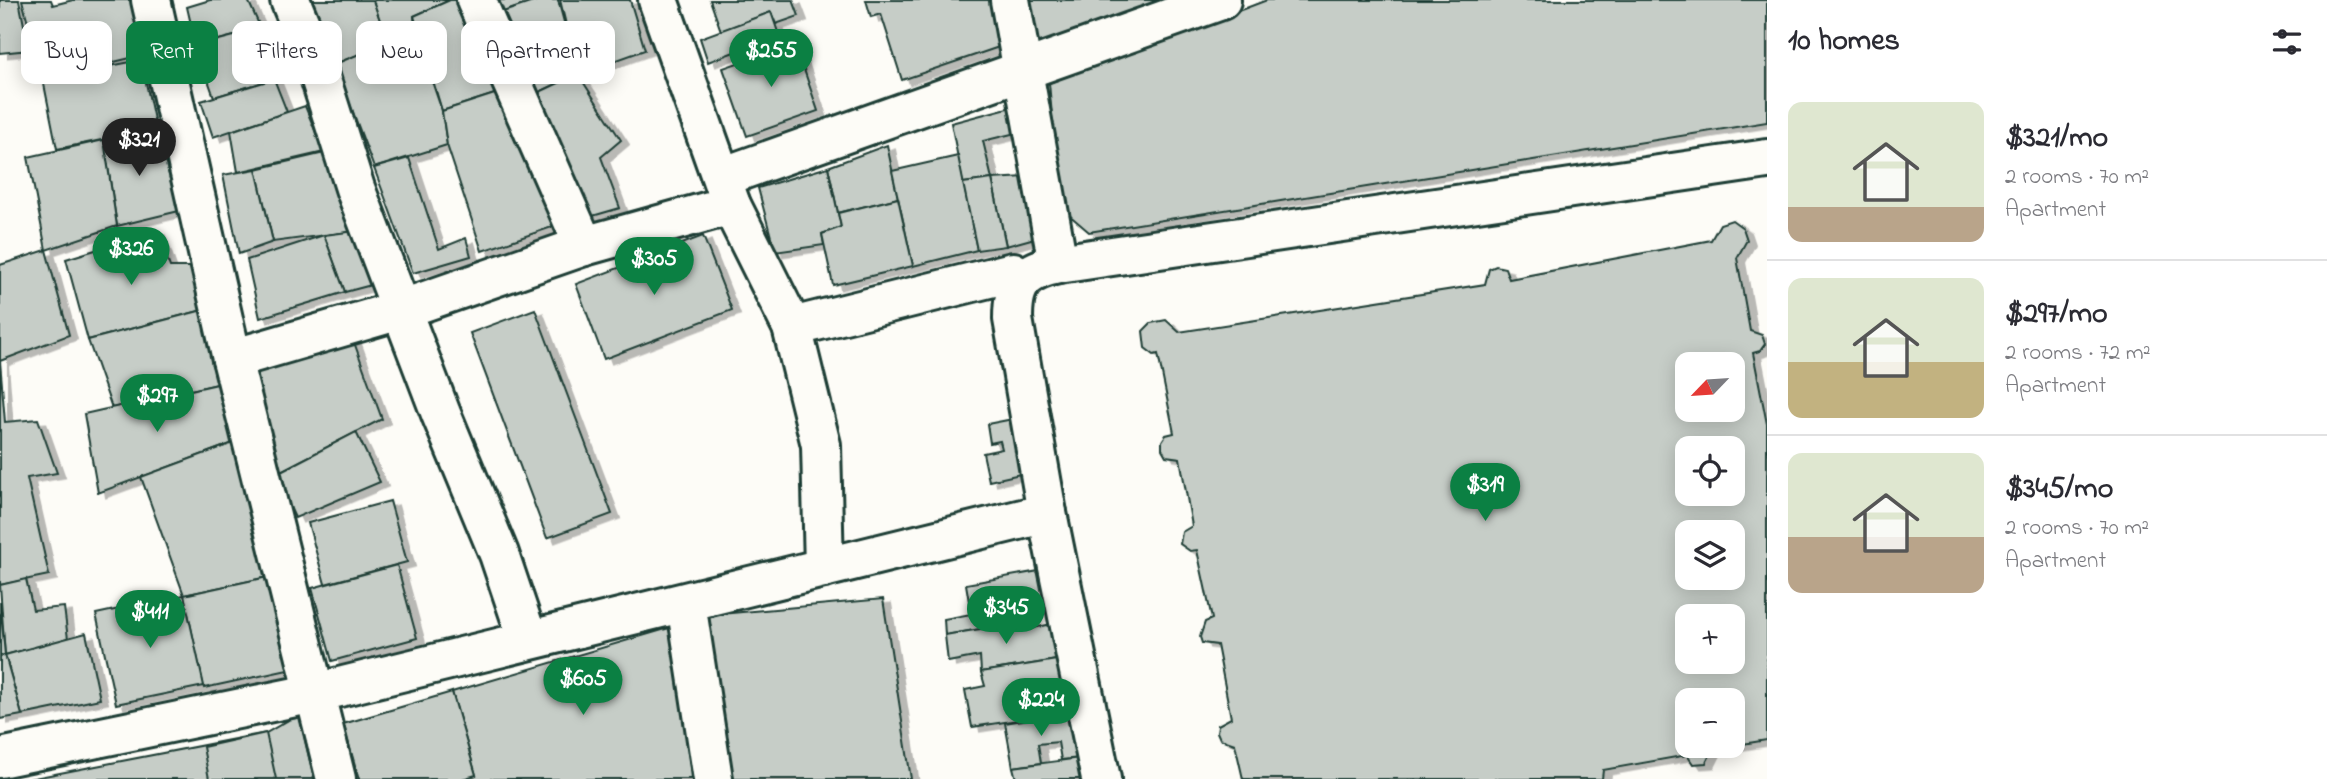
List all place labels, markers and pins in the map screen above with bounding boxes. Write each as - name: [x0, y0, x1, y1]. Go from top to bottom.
- pin: $255: [730, 29, 812, 89]
- pin: $321: [98, 118, 180, 178]
- pin: $326: [90, 228, 172, 287]
- pin: $305: [613, 238, 695, 297]
- pin: $297: [116, 374, 198, 434]
- pin: $319: [1444, 463, 1526, 523]
- pin: $345: [965, 586, 1047, 646]
- pin: $411: [109, 590, 191, 650]
- pin: $605: [542, 658, 624, 717]
- pin: $224: [1000, 678, 1082, 738]

